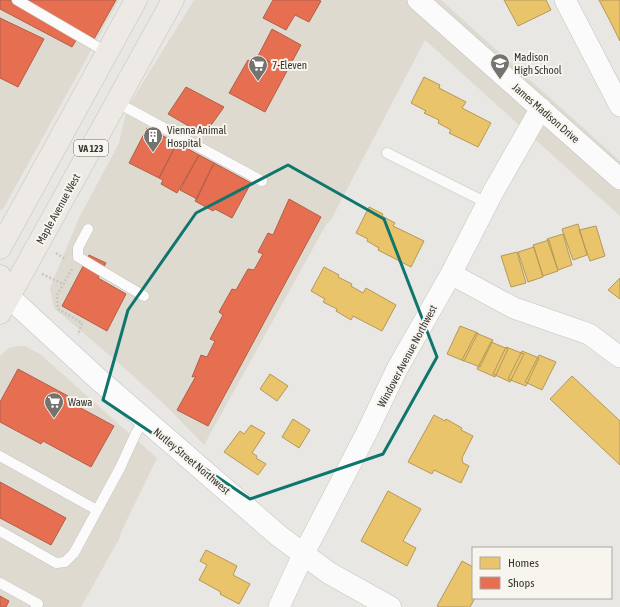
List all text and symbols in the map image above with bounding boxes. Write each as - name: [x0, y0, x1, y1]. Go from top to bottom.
- place label: Madison High School: [514, 51, 562, 76]
- school or university icon: Madison High School: [489, 52, 511, 80]
- supermarket icon: 7-Eleven: [247, 54, 269, 82]
- place label: 7-Eleven: [272, 59, 307, 71]
- street label: James Madison Drive: [510, 81, 582, 145]
- place label: Vienna Animal Hospital: [167, 124, 226, 149]
- building icon: Vienna Animal Hospital: [142, 125, 164, 153]
- road number: VA 123: [74, 140, 108, 156]
- street label: Maple Avenue West: [34, 172, 82, 246]
- street label: Windover Avenue Northwest: [375, 303, 439, 409]
- supermarket icon: Wawa: [43, 391, 65, 419]
- place label: Wawa: [68, 396, 92, 408]
- street label: Nutley Street Northwest: [151, 426, 233, 496]
- legend: [472, 547, 612, 599]
- text: Homes: [508, 556, 539, 570]
- text: Shops: [508, 576, 534, 590]

